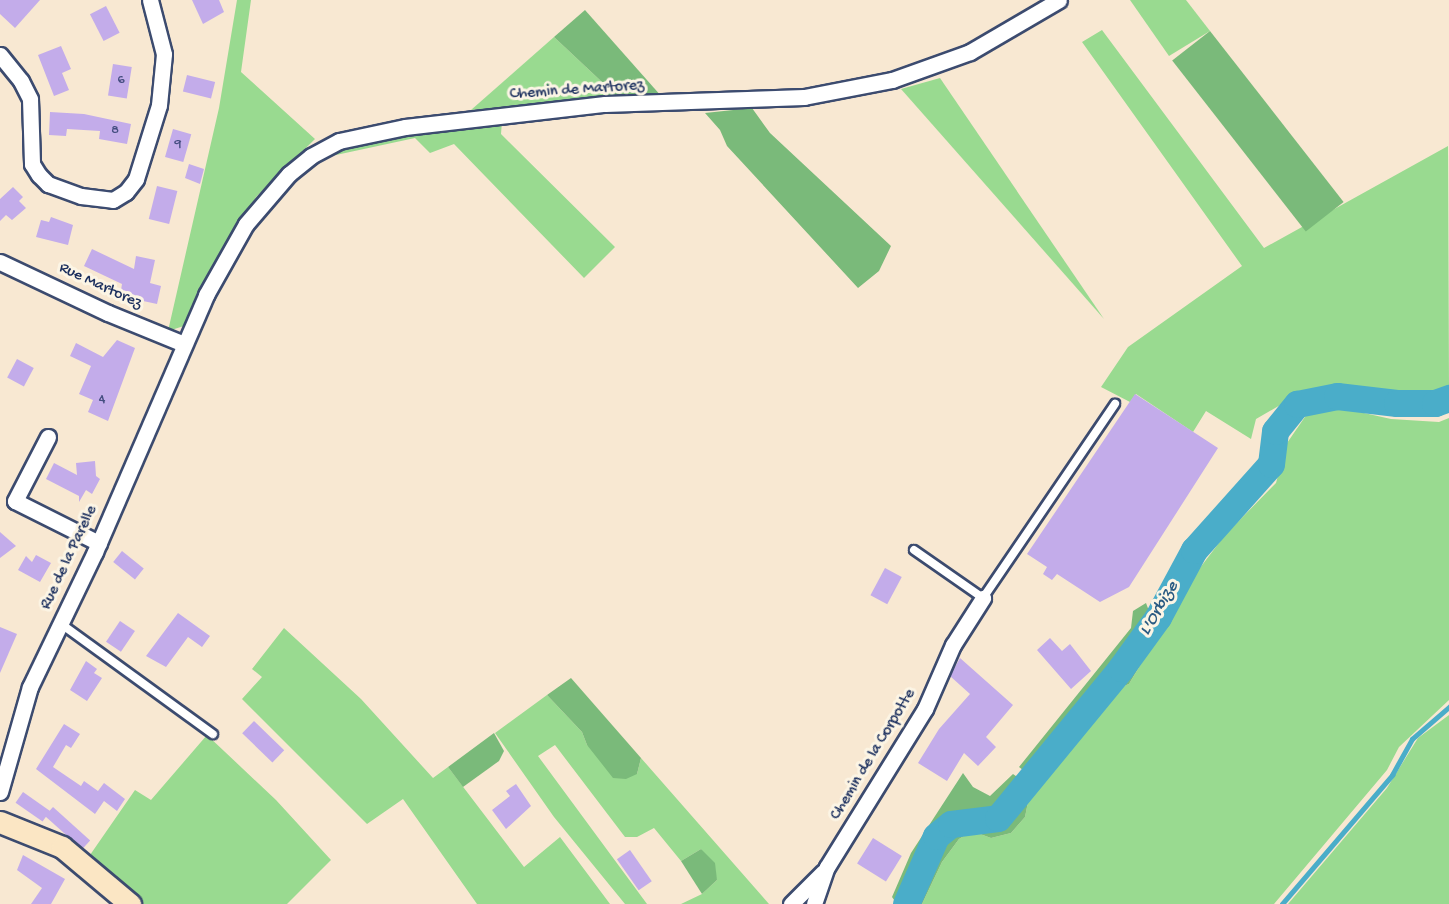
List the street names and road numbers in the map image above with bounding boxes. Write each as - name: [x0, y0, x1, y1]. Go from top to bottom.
- street label: Chemin de Martorez: [509, 77, 645, 105]
- street label: Rue Martorez: [55, 259, 145, 315]
- street label: Rue de la Parelle: [38, 503, 102, 613]
- street label: Chemin de la Corpotte: [827, 686, 921, 824]

